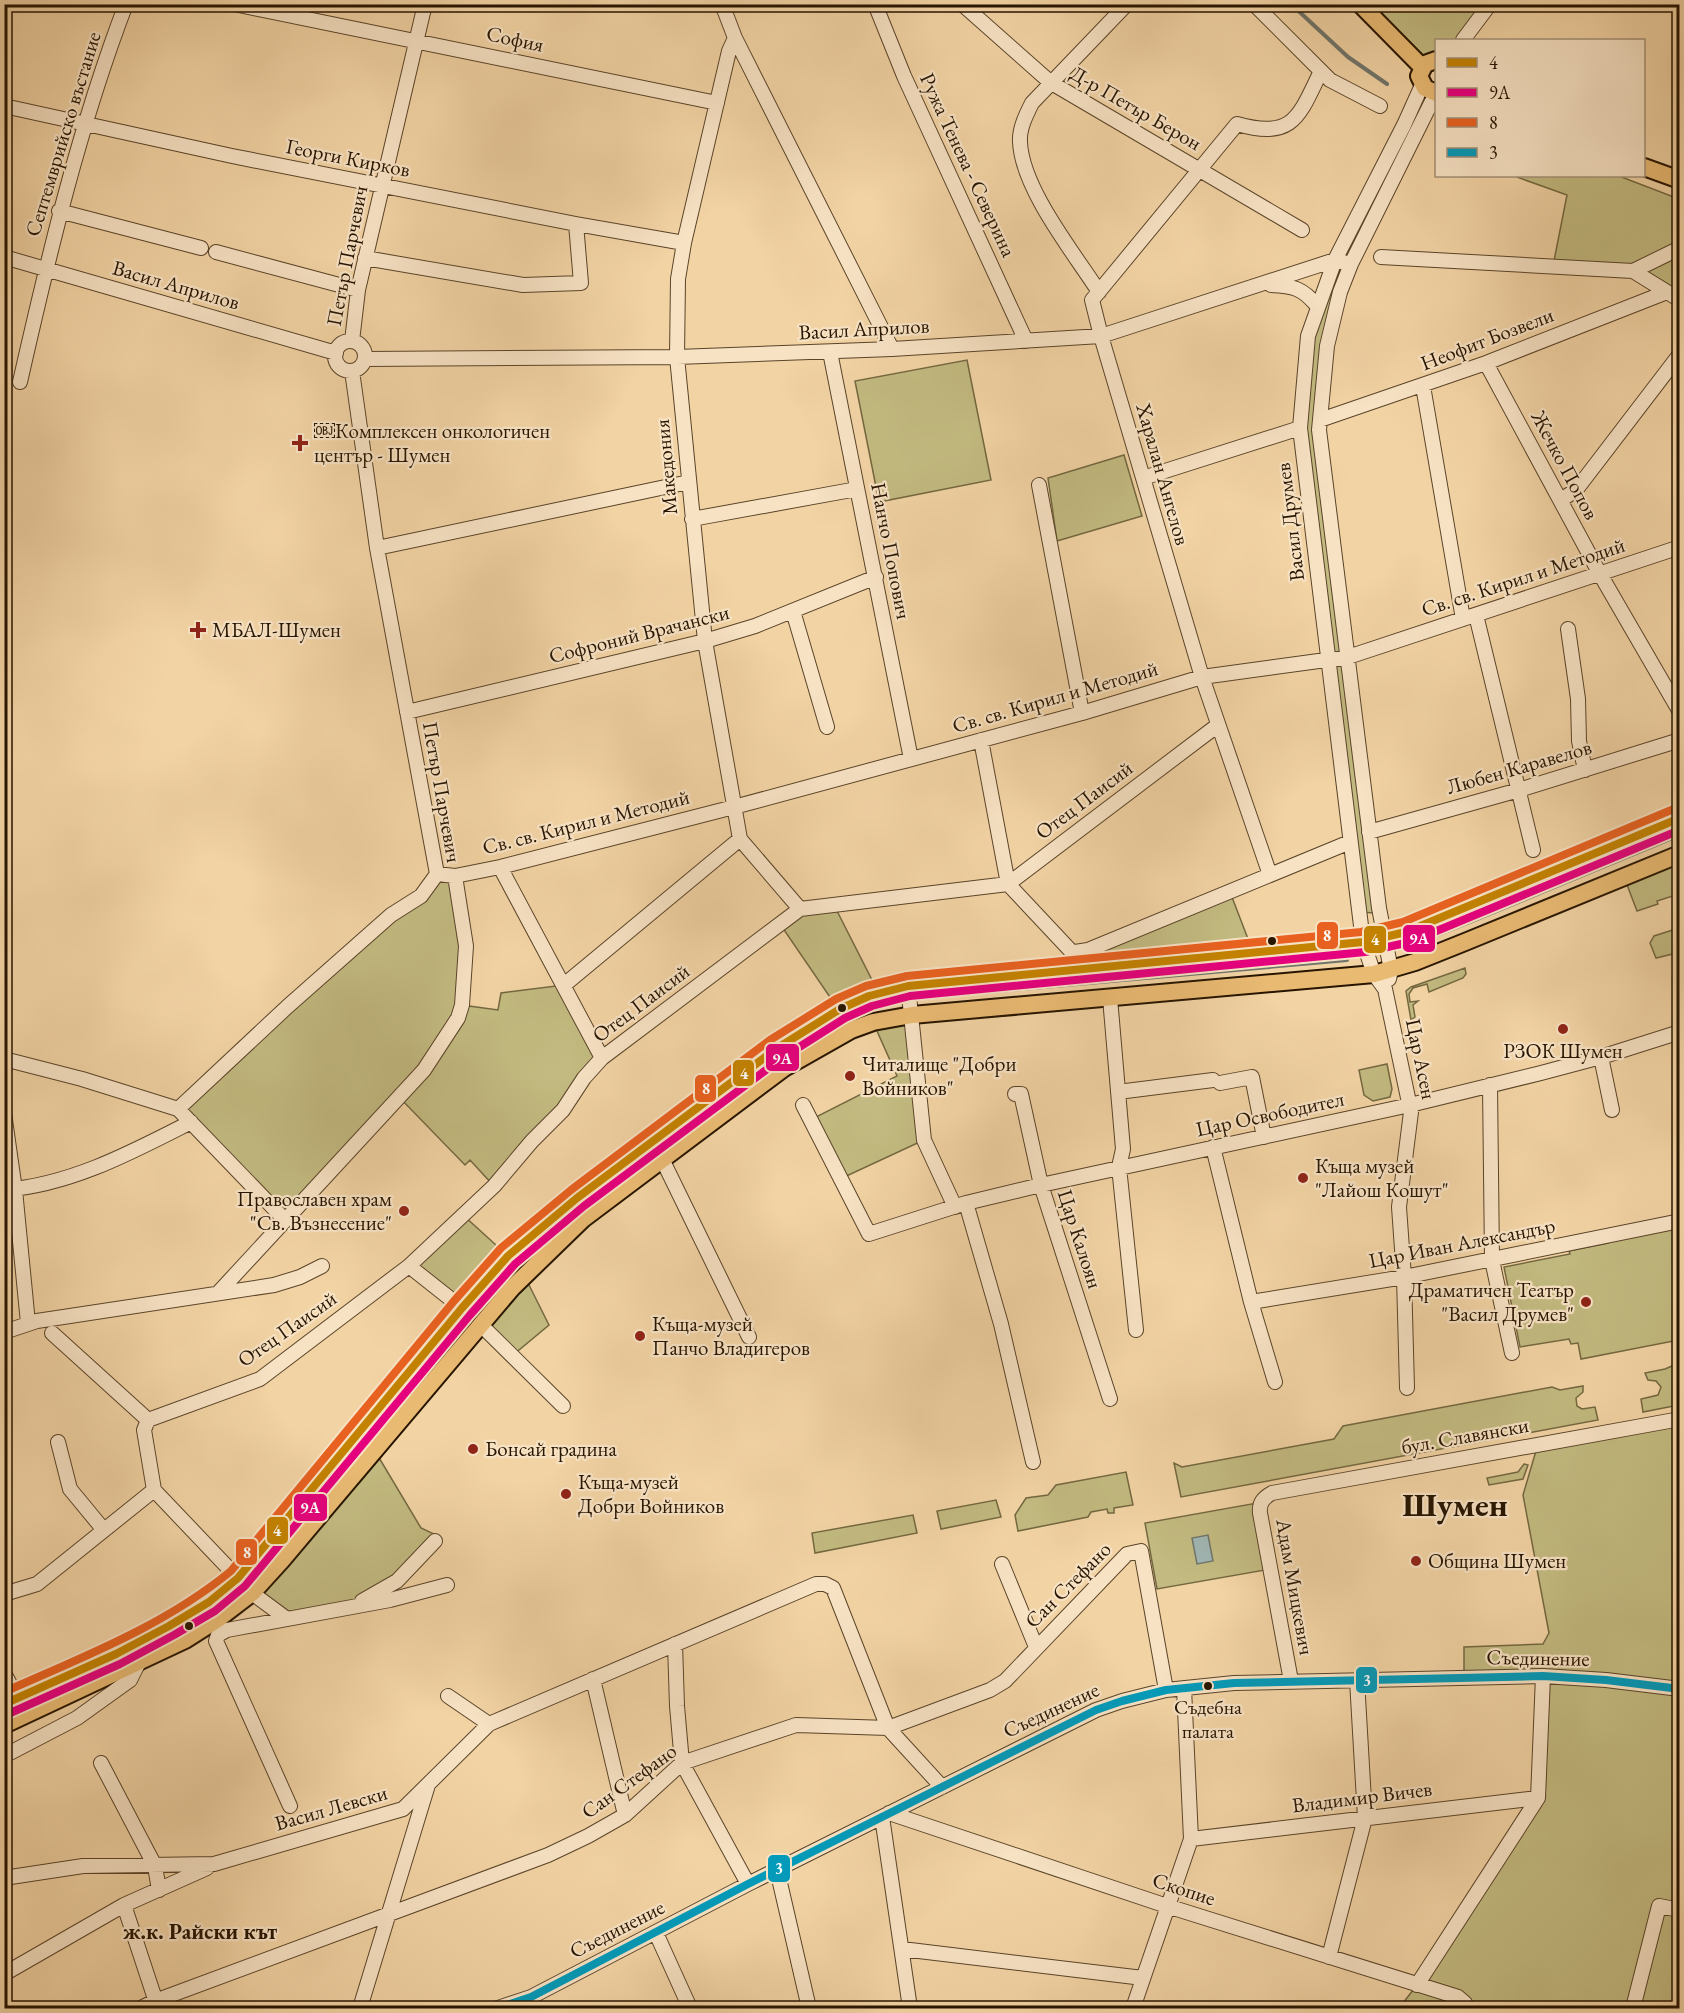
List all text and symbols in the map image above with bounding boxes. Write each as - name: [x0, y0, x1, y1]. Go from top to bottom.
- street label: София: [484, 19, 546, 58]
- street label: Септемврийско въстание: [19, 28, 107, 239]
- legend: [1435, 39, 1645, 177]
- text: 4: [1489, 51, 1498, 74]
- street label: Д-р Петър Берон: [1066, 59, 1207, 156]
- street label: Ружа Тенева - Северина: [914, 68, 1023, 262]
- text: 9А: [1489, 81, 1511, 104]
- text: 8: [1489, 111, 1498, 134]
- street label: Георги Кирков: [284, 132, 412, 183]
- text: 3: [1489, 141, 1498, 164]
- street label: Петър Парчевич: [320, 183, 373, 328]
- street label: Васил Априлов: [110, 254, 243, 316]
- street label: Неофит Бозвели: [1417, 301, 1557, 376]
- street label: Васил Априлов: [798, 312, 930, 345]
- street label: Харалан Ангелов: [1130, 399, 1197, 548]
- street label: Жечко Попов: [1525, 405, 1605, 524]
- place label: ￼Комплексен онкологичен център - Шумен: [314, 417, 550, 468]
- street label: Македония: [648, 418, 683, 516]
- marker: ￼Комплексен онкологичен център - Шумен: [291, 434, 309, 452]
- street label: Васил Друмев: [1269, 461, 1310, 583]
- street label: Нанчо Попович: [865, 480, 918, 621]
- street label: Св. св. Кирил и Методий: [1418, 531, 1628, 622]
- street label: Софроний Врачански: [546, 598, 732, 669]
- place label: МБАЛ-Шумен: [212, 616, 341, 643]
- marker: МБАЛ-Шумен: [189, 621, 207, 639]
- street label: Св. св. Кирил и Методий: [949, 654, 1161, 739]
- street label: Петър Парчевич: [417, 719, 468, 865]
- street label: Любен Каравелов: [1443, 733, 1595, 800]
- street label: Отец Паисий: [1030, 754, 1138, 845]
- street label: Св. св. Кирил и Методий: [480, 783, 692, 860]
- line badge: 8: [1316, 921, 1339, 950]
- line badge: 9А: [1402, 924, 1436, 953]
- text: 8: [1323, 925, 1331, 946]
- line badge: 4: [1363, 925, 1387, 954]
- text: 9А: [1409, 928, 1429, 949]
- text: 4: [1371, 929, 1380, 950]
- unlabelled marker: [1266, 935, 1278, 947]
- street label: Отец Паисий: [587, 957, 695, 1048]
- unlabelled marker: [836, 1002, 848, 1014]
- street label: Цар Асен: [1400, 1016, 1443, 1102]
- marker: РЗОК Шумен: [1556, 1022, 1570, 1036]
- place label: РЗОК Шумен: [1503, 1037, 1623, 1064]
- line badge: 9А: [765, 1043, 800, 1072]
- text: 9А: [772, 1048, 792, 1069]
- place label: Читалище "Добри Войников": [862, 1050, 1016, 1101]
- line badge: 4: [732, 1059, 755, 1087]
- text: 4: [740, 1063, 749, 1084]
- marker: Читалище "Добри Войников": [843, 1069, 857, 1083]
- line badge: 8: [694, 1074, 717, 1103]
- text: 8: [702, 1078, 710, 1099]
- street label: Цар Освободител: [1193, 1085, 1346, 1142]
- place label: Къща музей "Лайош Кошут": [1315, 1152, 1449, 1203]
- marker: Къща музей "Лайош Кошут": [1296, 1171, 1310, 1185]
- place label: Православен храм "Св. Възнесение": [237, 1185, 392, 1236]
- street label: Цар Калоян: [1052, 1186, 1109, 1292]
- marker: Православен храм "Св. Възнесение": [397, 1204, 411, 1218]
- street label: Цар Иван Александър: [1366, 1211, 1557, 1274]
- place label: Драматичен Театър "Васил Друмев": [1409, 1276, 1574, 1327]
- street label: Отец Паисий: [232, 1285, 342, 1373]
- marker: Драматичен Театър "Васил Друмев": [1579, 1295, 1593, 1309]
- place label: Къща-музей Панчо Владигеров: [652, 1310, 810, 1361]
- marker: Къща-музей Панчо Владигеров: [633, 1329, 647, 1343]
- street label: бул. Славянски: [1399, 1411, 1531, 1460]
- place label: Бонсай градина: [485, 1435, 617, 1462]
- marker: Бонсай градина: [466, 1442, 480, 1456]
- place label: Къща-музей Добри Войников: [578, 1468, 724, 1519]
- district label: Шумен: [1402, 1483, 1508, 1526]
- marker: Къща-музей Добри Войников: [559, 1487, 573, 1501]
- line badge: 9А: [293, 1493, 328, 1522]
- text: 9А: [300, 1497, 320, 1518]
- line badge: 4: [266, 1516, 289, 1545]
- street label: Адам Мицкевич: [1270, 1516, 1321, 1657]
- text: 4: [273, 1520, 282, 1541]
- street label: Сан Стефано: [1019, 1536, 1117, 1634]
- line badge: 8: [235, 1538, 258, 1566]
- text: 8: [243, 1542, 251, 1563]
- place label: Община Шумен: [1428, 1547, 1566, 1574]
- marker: Община Шумен: [1409, 1554, 1423, 1568]
- unlabelled marker: [183, 1620, 195, 1632]
- street label: Съединение: [1486, 1643, 1590, 1672]
- line badge: 3: [1355, 1666, 1378, 1694]
- text: 3: [1363, 1670, 1371, 1691]
- street label: Съединение: [998, 1676, 1103, 1744]
- marker: Съдебна палата: [1202, 1680, 1214, 1692]
- place label: Съдебна палата: [1174, 1694, 1242, 1744]
- street label: Сан Стефано: [576, 1737, 682, 1824]
- street label: Владимир Вичев: [1290, 1775, 1433, 1818]
- street label: Васил Левски: [272, 1779, 390, 1836]
- line badge: 3: [767, 1854, 791, 1883]
- text: 3: [775, 1858, 783, 1879]
- street label: Скопие: [1149, 1866, 1219, 1911]
- street label: Съединение: [565, 1893, 669, 1964]
- district label: ж.к. Райски кът: [123, 1917, 277, 1946]

